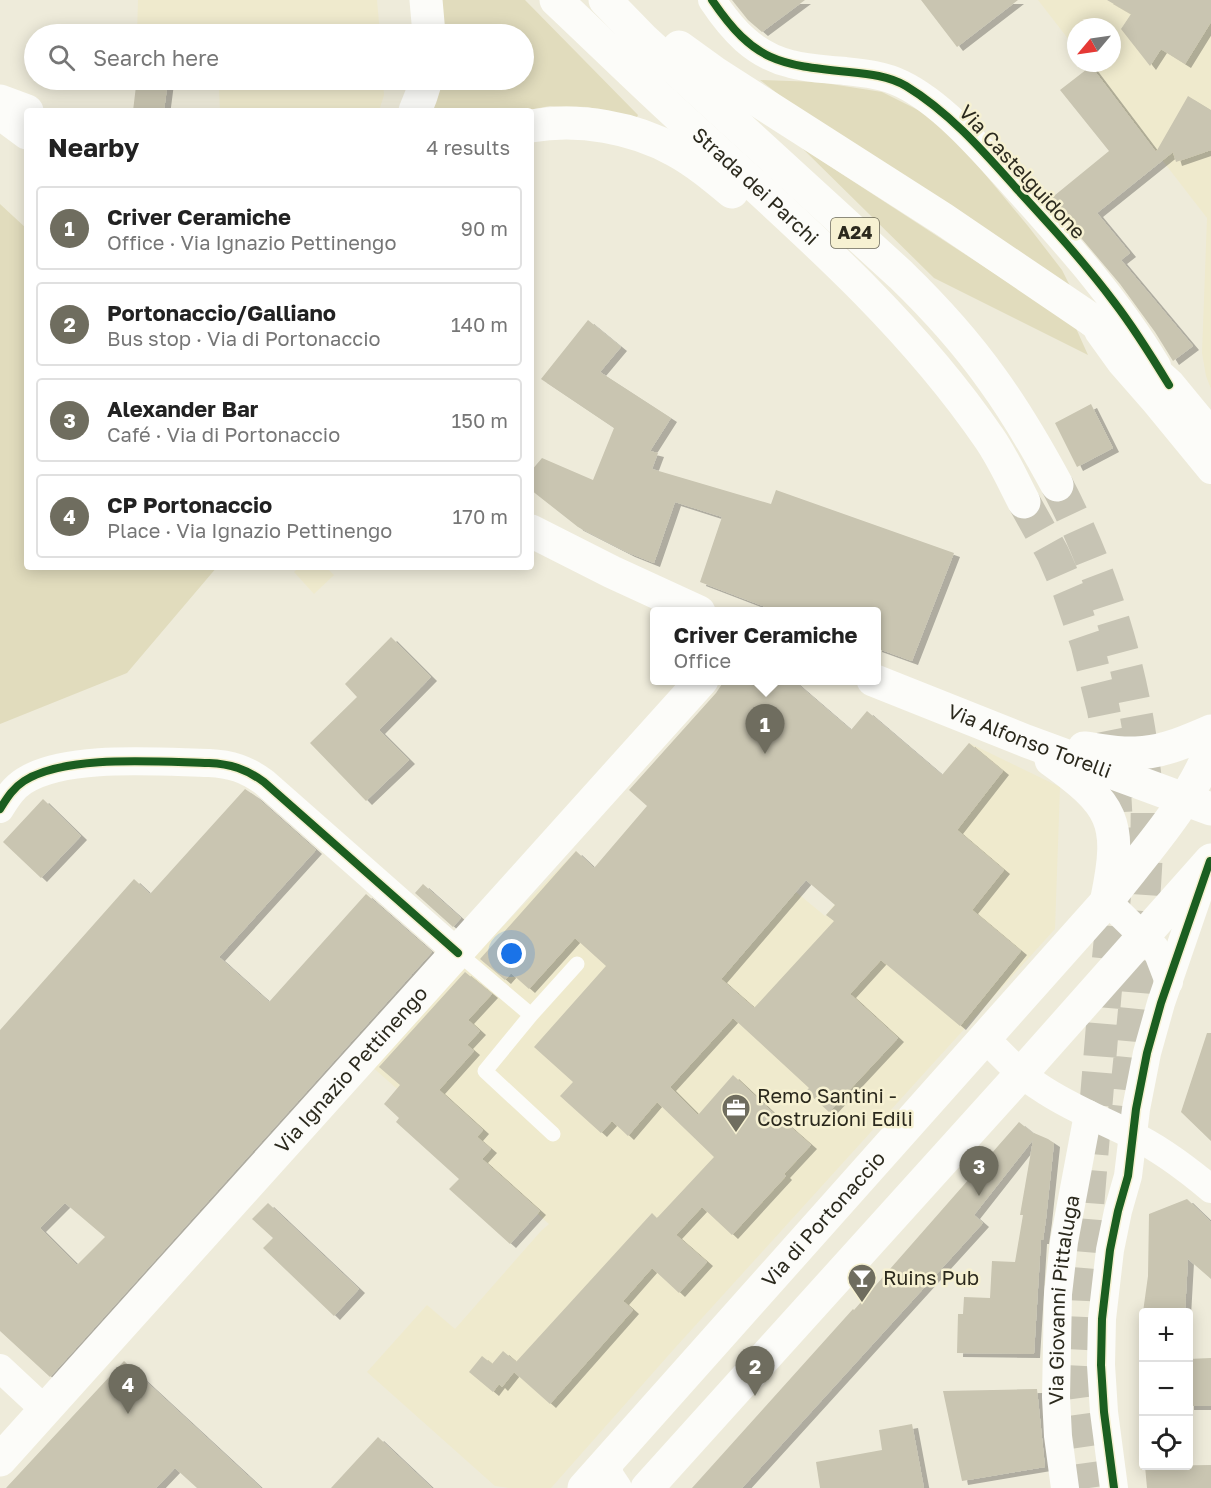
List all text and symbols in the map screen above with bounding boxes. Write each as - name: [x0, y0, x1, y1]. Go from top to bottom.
- north arrow: [1067, 18, 1121, 72]
- search box: [24, 24, 534, 90]
- icon: search: [45, 41, 78, 74]
- text: Search here: [93, 44, 219, 71]
- street label: Via Castelguidone: [955, 99, 1091, 243]
- street label: Strada dei Parchi: [688, 122, 824, 249]
- text: Nearby: [48, 132, 139, 163]
- text: 4 results: [426, 135, 510, 159]
- text: Criver Ceramiche: [107, 203, 291, 230]
- text: 1: [64, 216, 75, 240]
- text: 90 m: [461, 216, 508, 240]
- road number: A24: [831, 218, 879, 248]
- text: Office · Via Ignazio Pettinengo: [107, 230, 396, 254]
- text: Portonaccio/Galliano: [107, 299, 336, 326]
- text: 2: [63, 312, 76, 336]
- text: 140 m: [451, 312, 508, 336]
- text: Bus stop · Via di Portonaccio: [107, 326, 381, 350]
- text: Alexander Bar: [107, 395, 258, 422]
- text: 3: [63, 408, 76, 432]
- text: 150 m: [452, 408, 508, 432]
- text: Café · Via di Portonaccio: [107, 422, 340, 446]
- text: CP Portonaccio: [107, 491, 272, 518]
- text: 4: [63, 504, 76, 528]
- text: 170 m: [453, 504, 508, 528]
- text: Place · Via Ignazio Pettinengo: [107, 518, 392, 542]
- popup: [650, 607, 881, 685]
- text: Criver Ceramiche: [674, 621, 857, 648]
- text: Office: [674, 648, 731, 672]
- street label: Via Alfonso Torelli: [945, 698, 1115, 782]
- pin: 1: [746, 704, 784, 754]
- your location: [497, 939, 526, 968]
- street label: Via Ignazio Pettinengo: [269, 981, 432, 1157]
- place label: Remo Santini - Costruzioni Edili: [757, 1083, 913, 1130]
- office icon: Remo Santini - Costruzioni Edili: [720, 1092, 752, 1134]
- street label: Via di Portonaccio: [756, 1146, 889, 1291]
- pin: 3: [960, 1146, 998, 1196]
- street label: Via Giovanni Pittaluga: [1043, 1193, 1084, 1406]
- bar icon: Ruins Pub: [846, 1262, 878, 1304]
- place label: Ruins Pub: [883, 1265, 979, 1289]
- map controls: [1139, 1308, 1193, 1470]
- button: +: [1139, 1308, 1193, 1362]
- pin: 2: [736, 1346, 774, 1396]
- button: −: [1139, 1362, 1193, 1416]
- pin: 4: [108, 1364, 148, 1414]
- button: locate: [1139, 1416, 1193, 1470]

